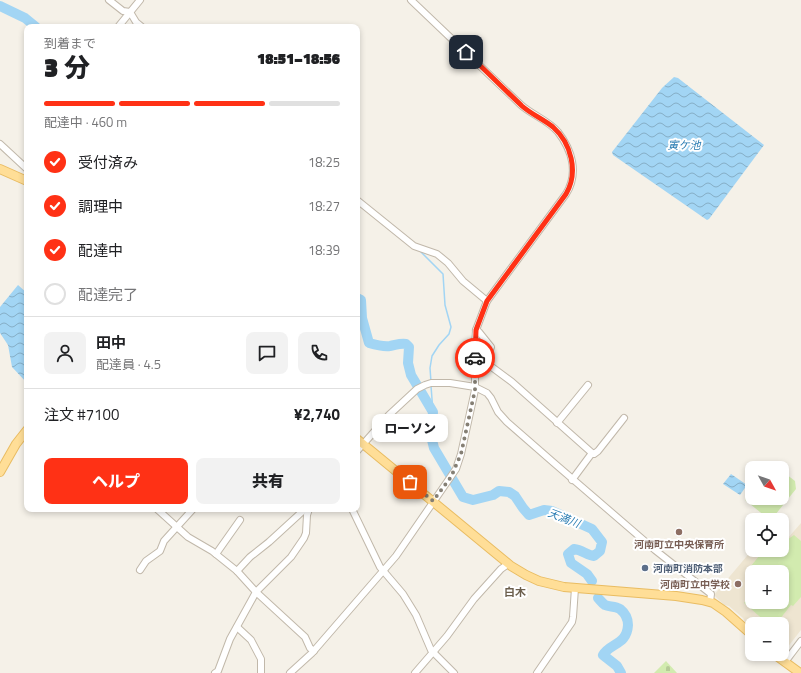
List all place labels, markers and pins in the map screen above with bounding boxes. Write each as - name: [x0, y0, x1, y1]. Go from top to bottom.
- pin: [449, 35, 483, 69]
- callout: ローソン: [372, 414, 448, 442]
- pin: [393, 465, 427, 499]
- marker: 河南町立中央保育所: [674, 527, 684, 537]
- place label: 河南町立中央保育所: [634, 537, 724, 552]
- place label: 河南町消防本部: [653, 561, 723, 576]
- marker: 河南町消防本部: [640, 563, 650, 573]
- place label: 河南町立中学校: [660, 577, 730, 592]
- marker: 河南町立中学校: [733, 579, 743, 589]

